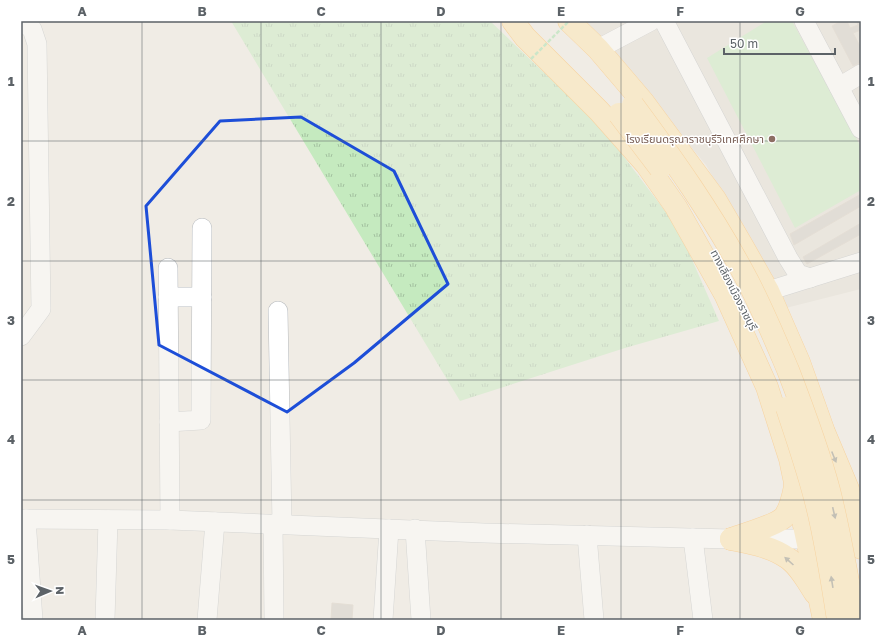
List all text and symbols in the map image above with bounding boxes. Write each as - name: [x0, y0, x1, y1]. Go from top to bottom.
- text: A: [77, 3, 87, 19]
- text: B: [197, 3, 207, 19]
- text: C: [316, 3, 326, 19]
- text: D: [436, 3, 446, 19]
- text: E: [557, 3, 565, 19]
- text: F: [676, 3, 684, 19]
- text: G: [795, 3, 805, 19]
- scale bar: [724, 30, 835, 56]
- text: 50 m: [730, 36, 758, 51]
- text: 1: [8, 73, 15, 89]
- text: 1: [868, 73, 875, 89]
- place label: โรงเรียนดรุณาราชบุรีวิเทศศึกษา: [626, 132, 764, 146]
- marker: โรงเรียนดรุณาราชบุรีวิเทศศึกษา: [767, 134, 777, 144]
- text: 2: [7, 193, 15, 209]
- text: 2: [867, 193, 875, 209]
- street label: ทางเลี่ยงเมืองราชบุรี: [708, 247, 762, 333]
- text: 3: [7, 312, 15, 328]
- text: 3: [867, 312, 875, 328]
- text: 4: [7, 431, 15, 447]
- text: 4: [867, 431, 875, 447]
- one-way arrow: [832, 451, 838, 463]
- one-way arrow: [832, 507, 838, 519]
- text: 5: [7, 551, 15, 567]
- text: 5: [867, 551, 875, 567]
- one-way arrow: [784, 556, 794, 565]
- north arrow: [30, 571, 70, 611]
- one-way arrow: [829, 575, 835, 588]
- text: N: [54, 586, 67, 595]
- text: A: [77, 622, 87, 638]
- text: B: [197, 622, 207, 638]
- text: C: [316, 622, 326, 638]
- text: D: [436, 622, 446, 638]
- text: E: [557, 622, 565, 638]
- text: F: [676, 622, 684, 638]
- text: G: [795, 622, 805, 638]

